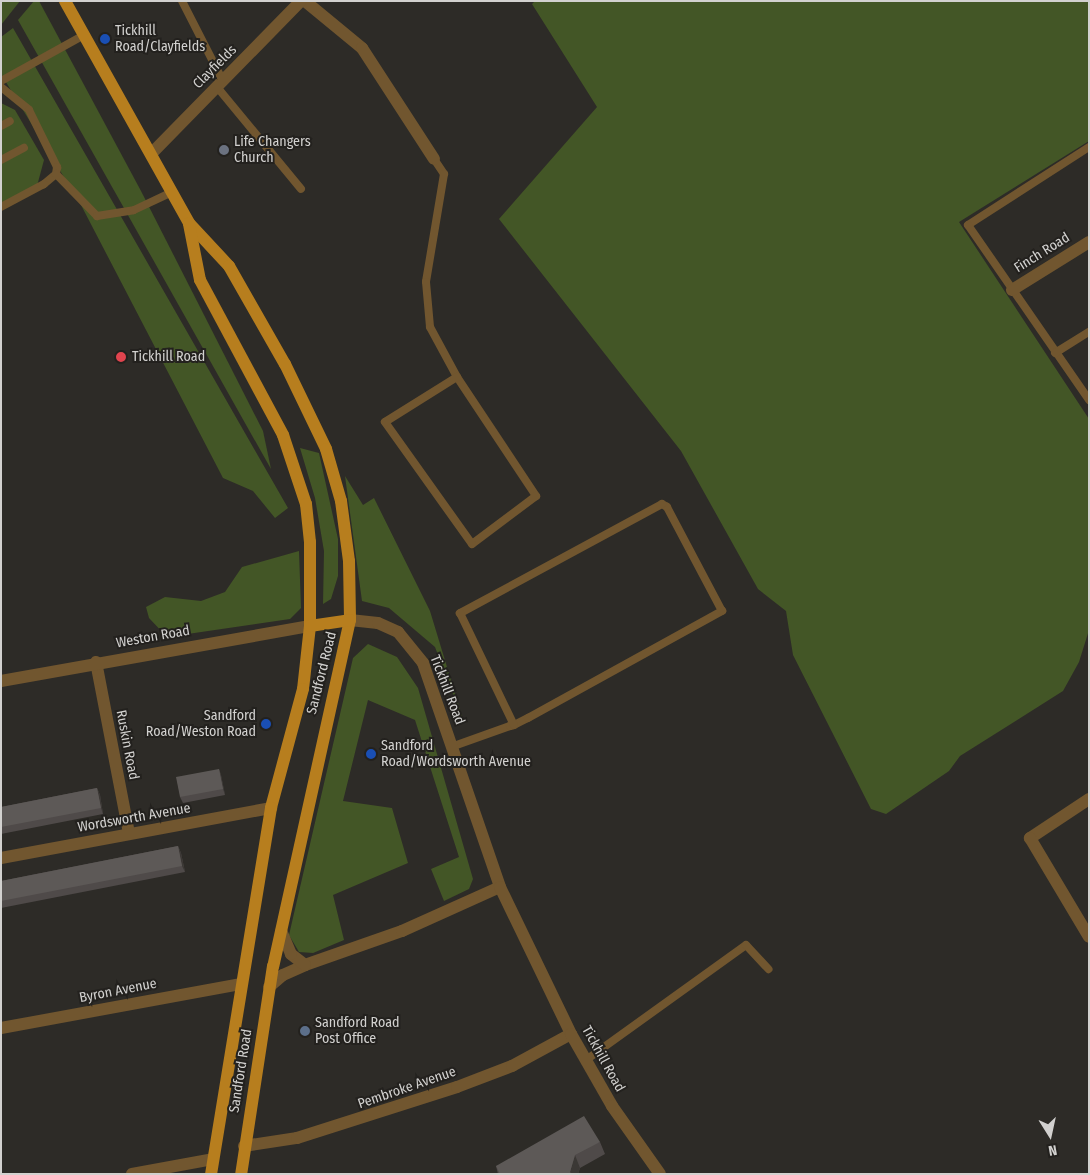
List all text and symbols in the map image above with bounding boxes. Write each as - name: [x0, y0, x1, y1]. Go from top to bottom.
- place label: Tickhill Road/Clayfields: [115, 23, 205, 56]
- marker: Tickhill Road/Clayfields: [99, 33, 111, 45]
- street label: Clayfields: [190, 42, 240, 92]
- place label: Life Changers Church: [234, 134, 311, 166]
- marker: Life Changers Church: [218, 144, 230, 156]
- street label: Finch Road: [1011, 229, 1073, 277]
- place label: Tickhill Road: [132, 349, 205, 365]
- marker: Tickhill Road: [114, 350, 128, 364]
- street label: Weston Road: [115, 622, 191, 652]
- street label: Sandford Road: [304, 630, 340, 716]
- street label: Tickhill Road: [426, 653, 468, 727]
- place label: Sandford Road/Weston Road: [146, 708, 256, 740]
- street label: Ruskin Road: [112, 709, 142, 781]
- marker: Sandford Road/Weston Road: [260, 718, 272, 730]
- place label: Sandford Road/Wordsworth Avenue: [381, 738, 531, 770]
- marker: Sandford Road/Wordsworth Avenue: [365, 748, 377, 760]
- street label: Wordsworth Avenue: [76, 800, 192, 836]
- street label: Byron Avenue: [78, 975, 158, 1007]
- place label: Sandford Road Post Office: [315, 1015, 400, 1048]
- street label: Tickhill Road: [578, 1023, 628, 1095]
- marker: Sandford Road Post Office: [299, 1025, 311, 1037]
- street label: Sandford Road: [226, 1028, 256, 1114]
- street label: Pembroke Avenue: [356, 1063, 458, 1113]
- north arrow: [1025, 1110, 1075, 1160]
- text: N: [1047, 1141, 1058, 1159]

